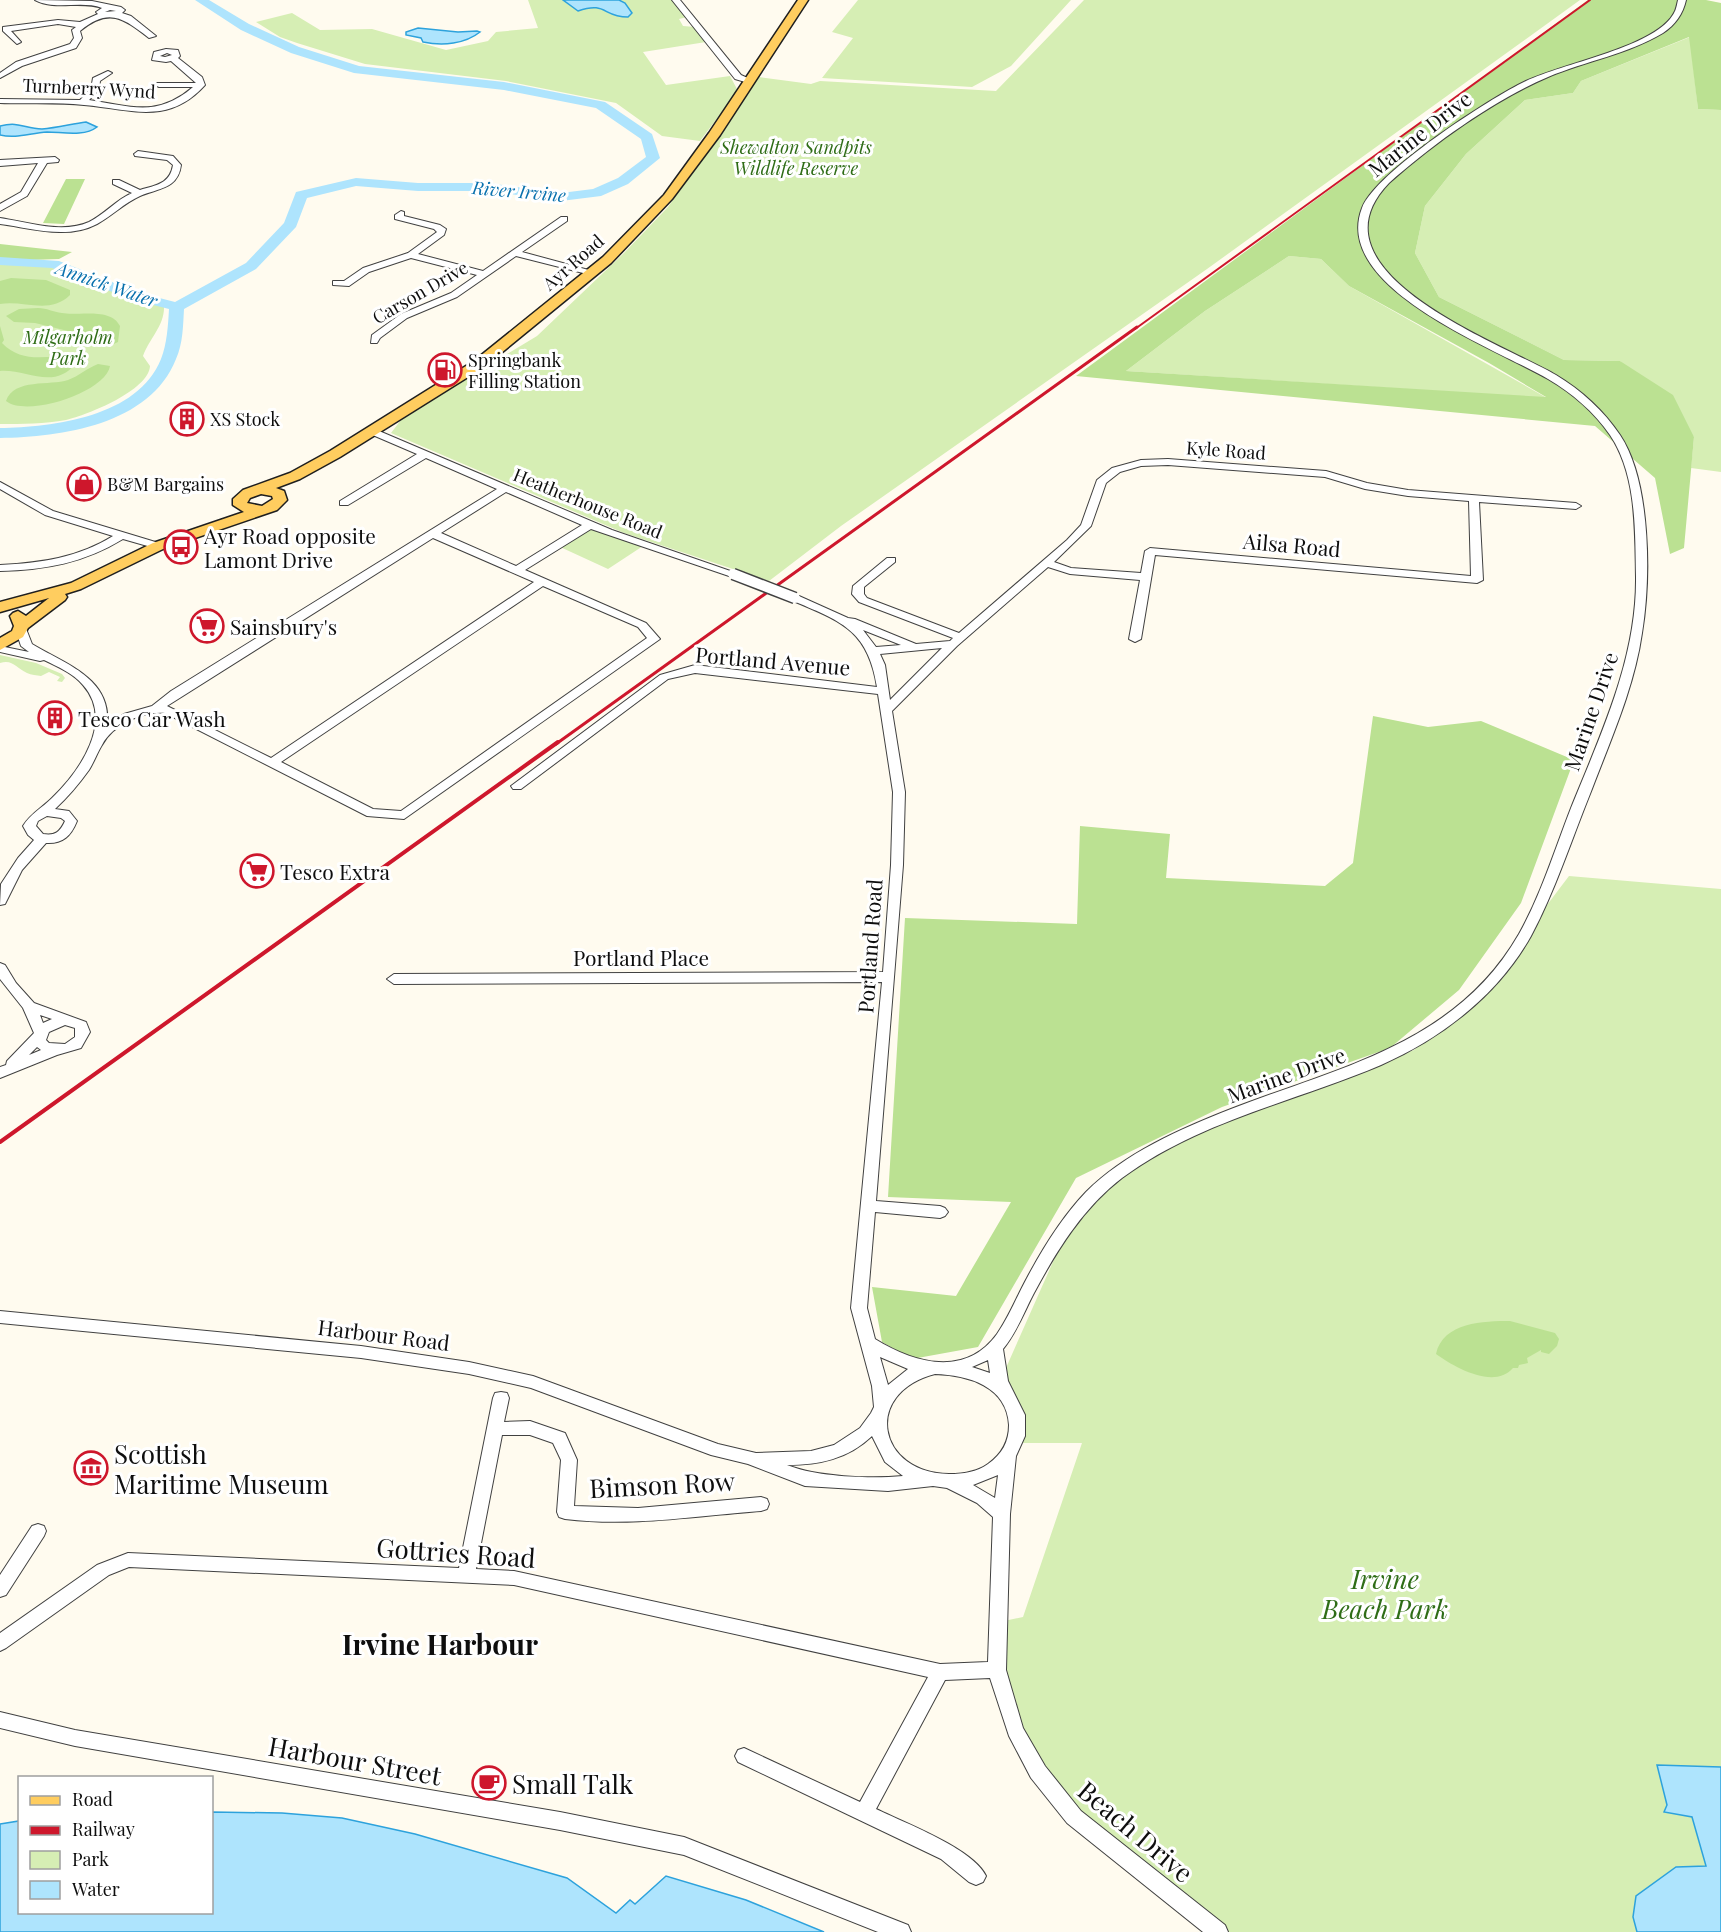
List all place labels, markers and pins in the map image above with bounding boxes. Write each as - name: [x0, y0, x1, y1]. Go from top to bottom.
- place label: Springbank Filling Station: [468, 348, 581, 393]
- fuel station icon: Springbank Filling Station: [427, 352, 463, 388]
- building icon: XS Stock: [169, 401, 205, 437]
- place label: XS Stock: [210, 407, 280, 431]
- shop icon: B&M Bargains: [66, 466, 102, 502]
- place label: B&M Bargains: [107, 472, 224, 496]
- place label: Ayr Road opposite Lamont Drive: [203, 521, 376, 573]
- bus stop icon: Ayr Road opposite Lamont Drive: [163, 529, 199, 565]
- supermarket icon: Sainsbury's: [189, 608, 225, 644]
- place label: Sainsbury's: [230, 612, 337, 640]
- building icon: Tesco Car Wash: [37, 700, 73, 736]
- place label: Tesco Car Wash: [78, 704, 226, 732]
- supermarket icon: Tesco Extra: [239, 853, 275, 889]
- place label: Tesco Extra: [280, 857, 391, 885]
- place label: Scottish Maritime Museum: [114, 1436, 329, 1501]
- museum icon: Scottish Maritime Museum: [73, 1450, 109, 1486]
- cafe icon: Small Talk: [471, 1765, 507, 1801]
- place label: Small Talk: [512, 1766, 634, 1801]

